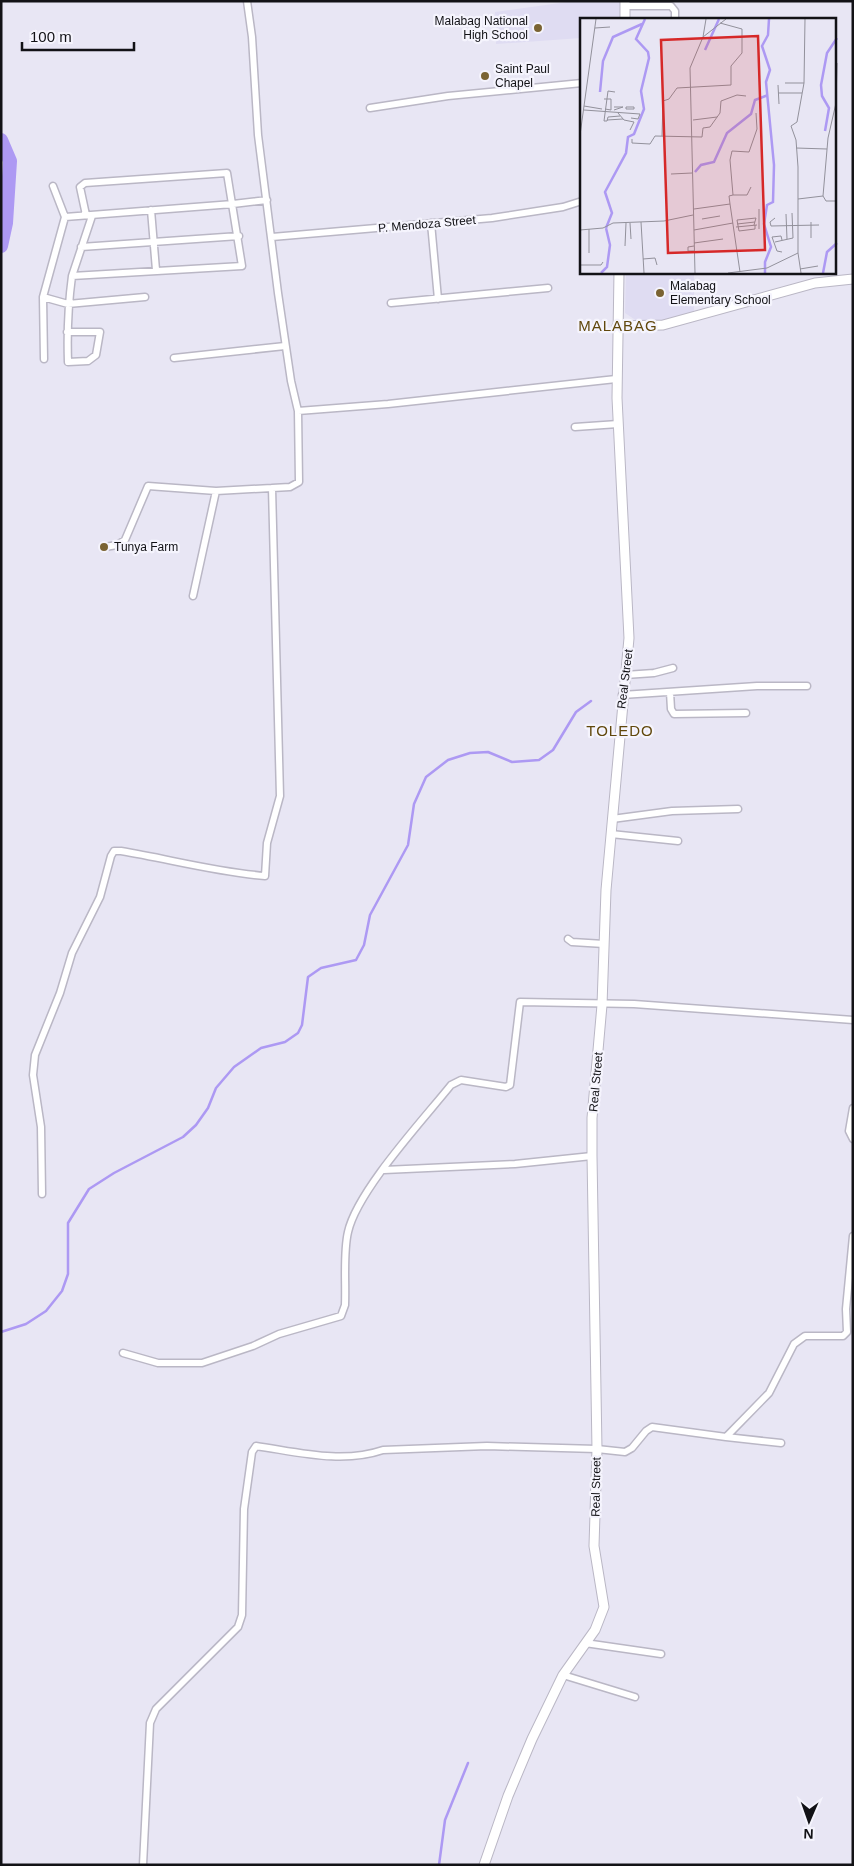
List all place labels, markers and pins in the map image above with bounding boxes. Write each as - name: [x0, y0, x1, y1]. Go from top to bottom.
- place label: Malabag National High School: [435, 14, 528, 42]
- marker: Malabag National High School: [532, 22, 544, 34]
- place label: Saint Paul Chapel: [495, 62, 550, 90]
- marker: Saint Paul Chapel: [479, 70, 491, 82]
- place label: Malabag Elementary School: [670, 279, 771, 307]
- marker: Malabag Elementary School: [654, 287, 666, 299]
- place label: Tunya Farm: [114, 540, 178, 554]
- marker: Tunya Farm: [98, 541, 110, 553]

